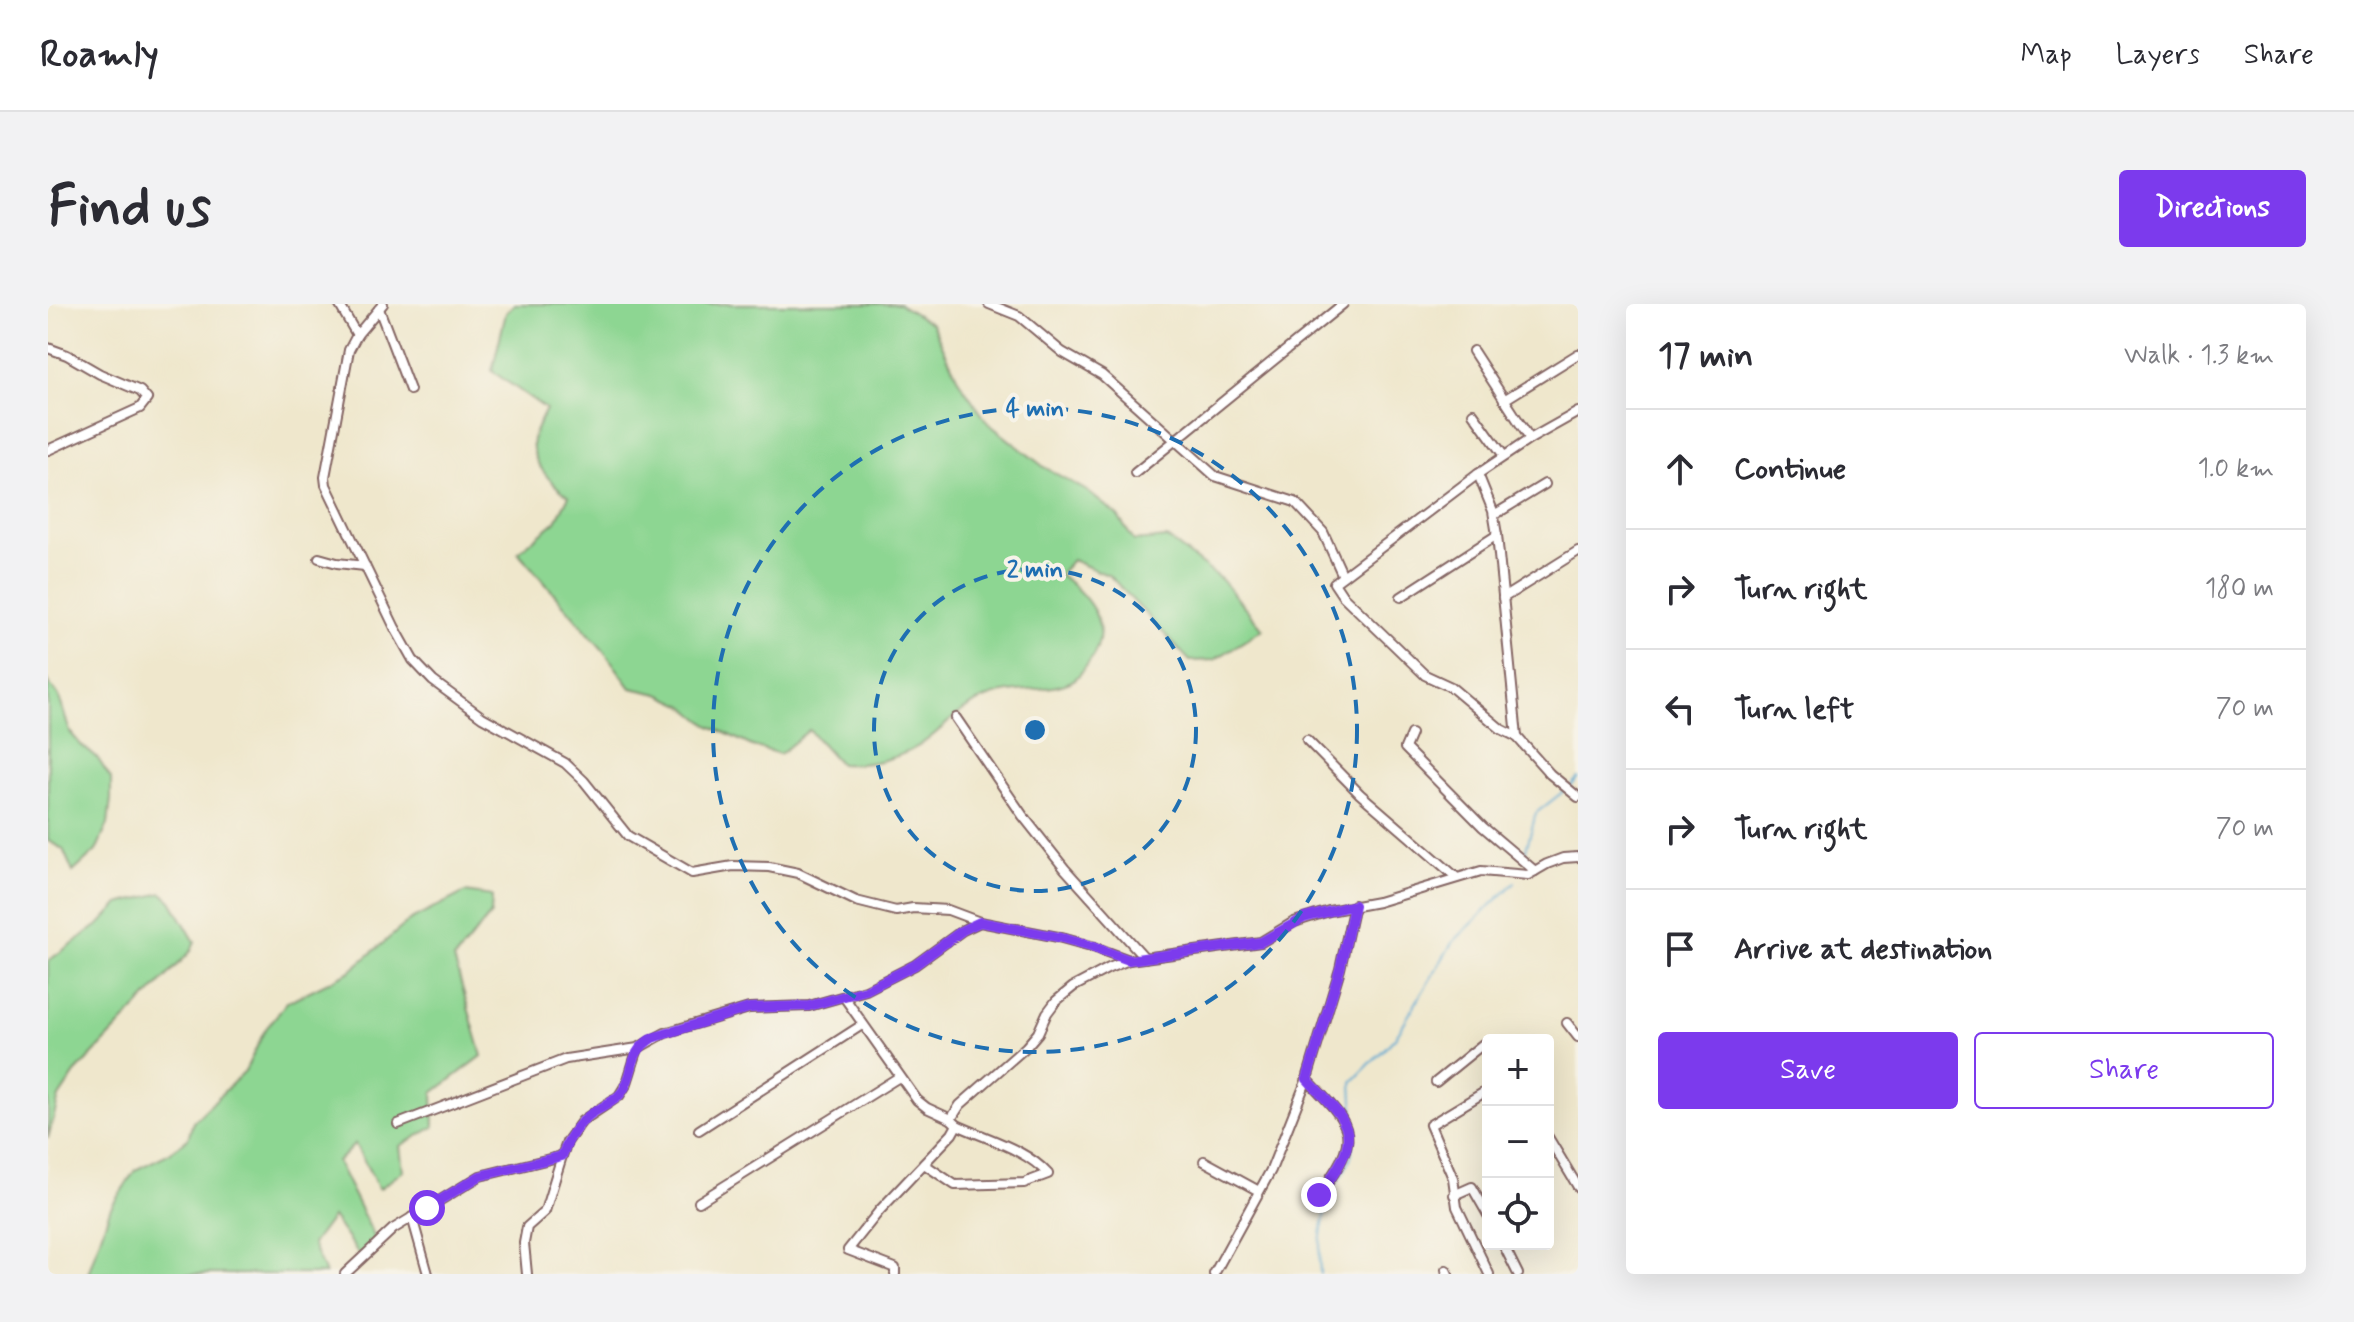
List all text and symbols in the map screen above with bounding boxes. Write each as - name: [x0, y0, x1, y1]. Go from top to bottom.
- text: Roamly: [40, 31, 159, 80]
- text: Map: [2021, 37, 2072, 74]
- text: Layers: [2116, 37, 2200, 74]
- text: Share: [2244, 37, 2314, 74]
- button: Directions: [2119, 170, 2306, 247]
- text: Find us: [48, 172, 211, 245]
- text: 17 min: [1658, 334, 1753, 379]
- text: Walk · 1.3 km: [2124, 339, 2274, 373]
- text: 4 min: [1006, 394, 1064, 425]
- icon: ahead: [1658, 447, 1702, 491]
- text: Continue: [1734, 450, 1846, 489]
- text: 1.0 km: [2197, 452, 2274, 486]
- text: 2 min: [1007, 555, 1063, 586]
- icon: right: [1658, 567, 1702, 611]
- text: Turn right: [1734, 570, 1867, 609]
- text: 180 m: [2205, 572, 2274, 606]
- icon: left: [1658, 687, 1702, 731]
- text: Turn left: [1734, 690, 1854, 729]
- text: 70 m: [2216, 692, 2274, 726]
- centre of rings: [1021, 716, 1049, 744]
- icon: right: [1658, 807, 1702, 851]
- text: Turn right: [1734, 810, 1867, 849]
- text: 70 m: [2216, 812, 2274, 846]
- icon: arrive: [1658, 927, 1702, 971]
- text: Arrive at destination: [1734, 930, 1992, 969]
- button: Save: [1658, 1032, 1958, 1109]
- button: Share: [1974, 1032, 2274, 1109]
- map controls: [1482, 1034, 1554, 1250]
- button: +: [1482, 1034, 1554, 1106]
- button: −: [1482, 1106, 1554, 1178]
- route end: [1301, 1177, 1337, 1213]
- button: locate: [1482, 1178, 1554, 1250]
- route start: [409, 1190, 445, 1226]

